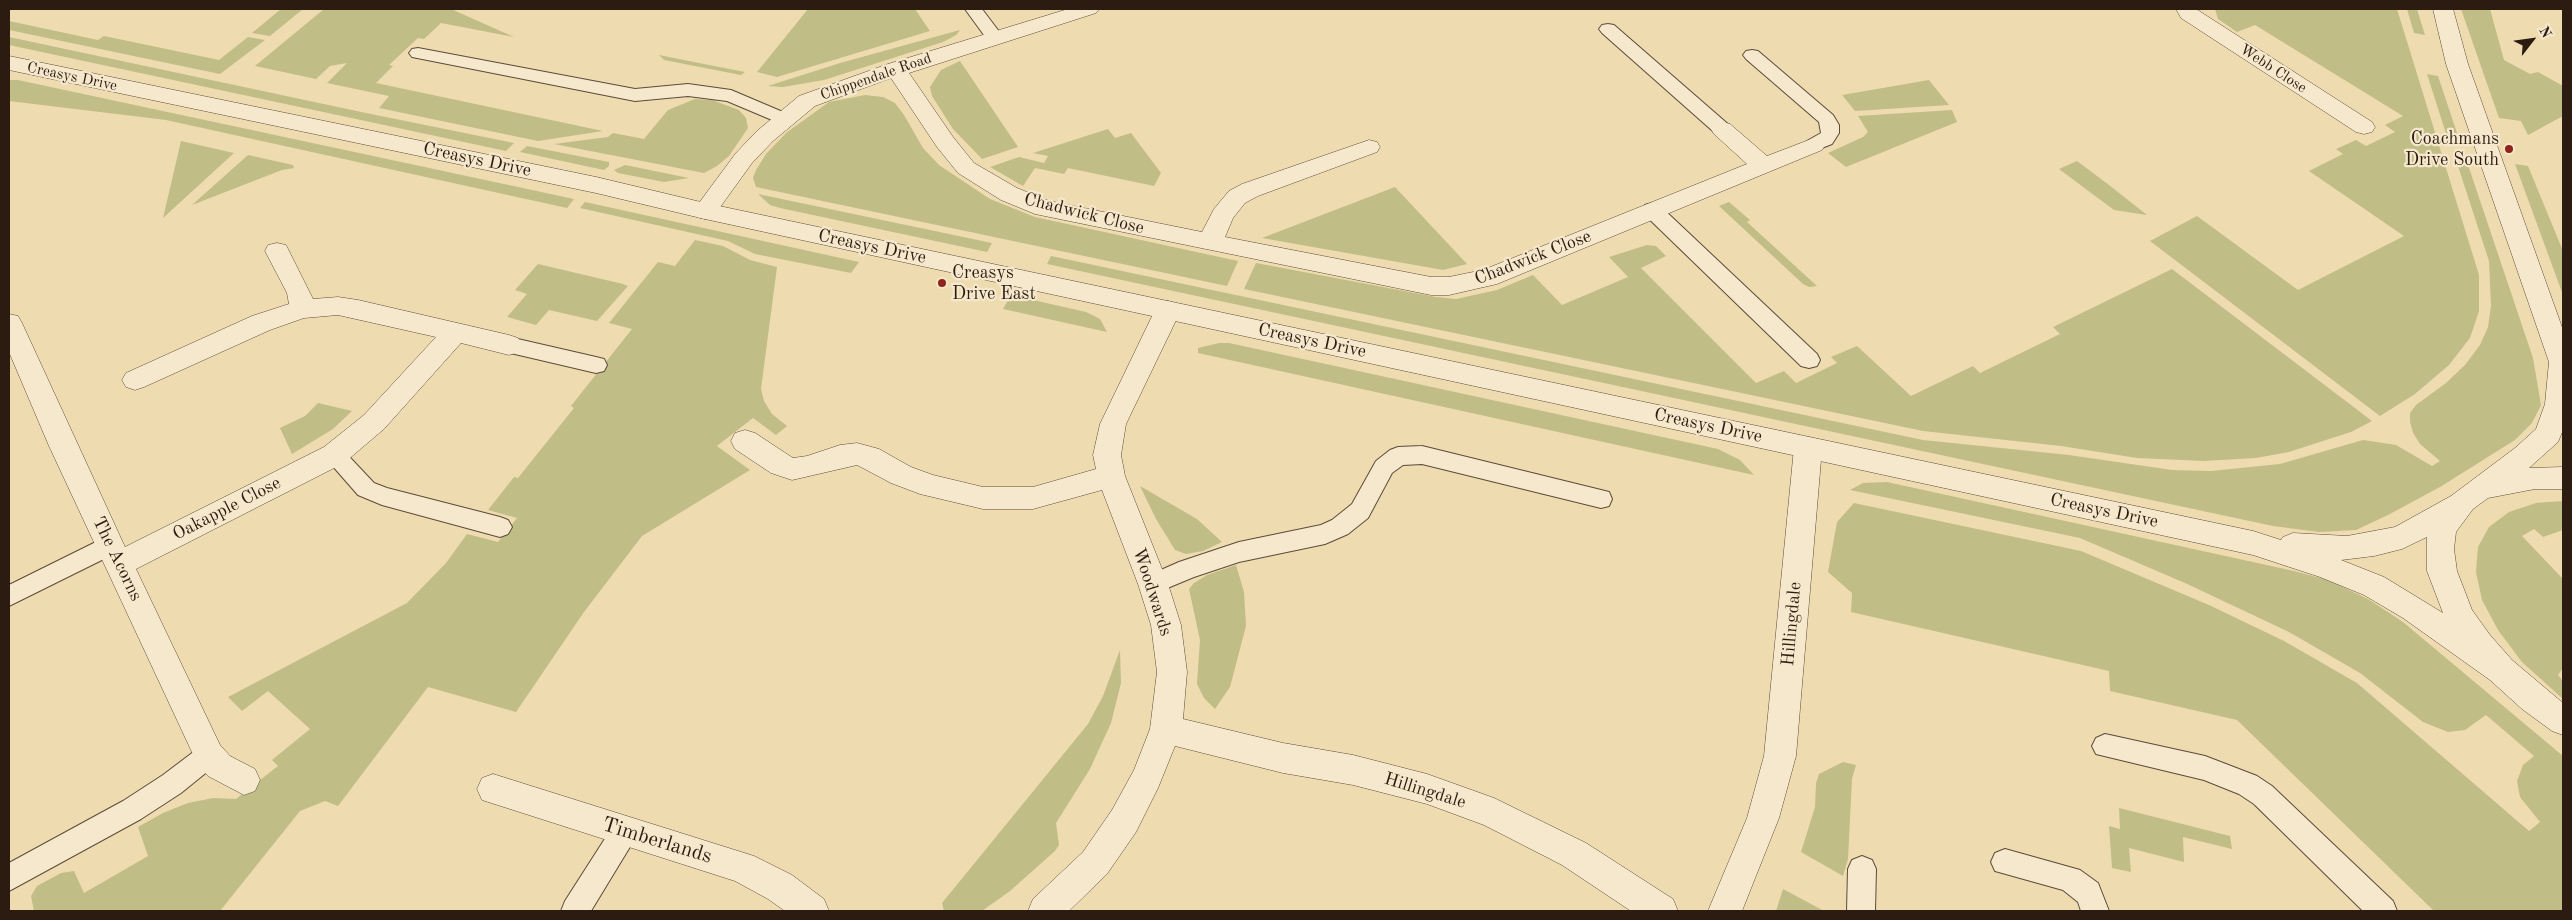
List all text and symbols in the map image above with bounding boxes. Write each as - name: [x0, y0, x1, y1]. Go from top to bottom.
- north arrow: [2507, 15, 2557, 65]
- text: N: [2536, 24, 2554, 41]
- street label: Webb Close: [2236, 41, 2310, 97]
- street label: Chippendale Road: [818, 50, 934, 104]
- street label: Creasys Drive: [25, 59, 119, 95]
- place label: Coachmans Drive South: [2405, 128, 2499, 170]
- street label: Creasys Drive: [421, 138, 533, 182]
- marker: Coachmans Drive South: [2503, 143, 2515, 155]
- street label: Chadwick Close: [1022, 189, 1146, 239]
- street label: Creasys Drive: [816, 225, 928, 269]
- street label: Chadwick Close: [1472, 226, 1594, 290]
- place label: Creasys Drive East: [952, 262, 1036, 304]
- marker: Creasys Drive East: [936, 277, 948, 289]
- street label: Creasys Drive: [1256, 319, 1368, 363]
- street label: Creasys Drive: [1652, 404, 1764, 448]
- street label: Oakapple Close: [169, 472, 285, 546]
- street label: Creasys Drive: [2048, 489, 2160, 533]
- street label: The Acorns: [87, 513, 147, 605]
- street label: Woodwards: [1128, 545, 1176, 639]
- street label: Hillingdale: [1778, 581, 1806, 667]
- street label: Hillingdale: [1381, 768, 1469, 814]
- street label: Timberlands: [599, 812, 715, 870]

